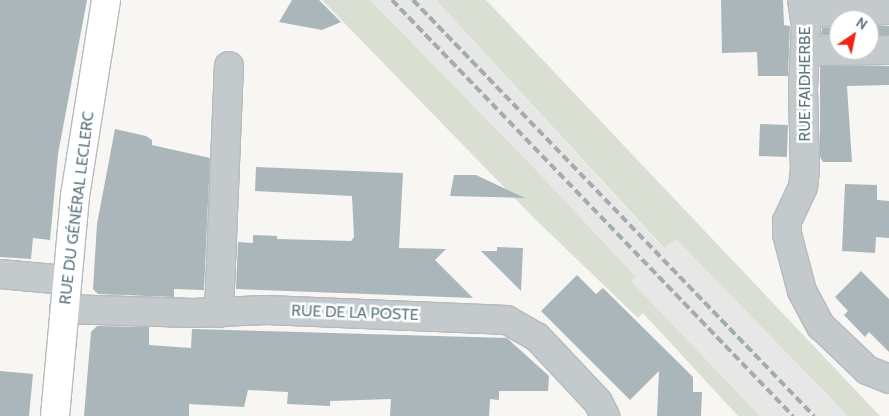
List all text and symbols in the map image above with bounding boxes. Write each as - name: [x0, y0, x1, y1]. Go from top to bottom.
- north arrow: [829, 10, 879, 60]
- text: N: [853, 13, 871, 34]
- street label: RUE FAIDHERBE: [795, 26, 815, 142]
- street label: RUE DU GÉNÉRAL LECLERC: [56, 110, 98, 306]
- street label: RUE DE LA POSTE: [291, 301, 419, 325]

